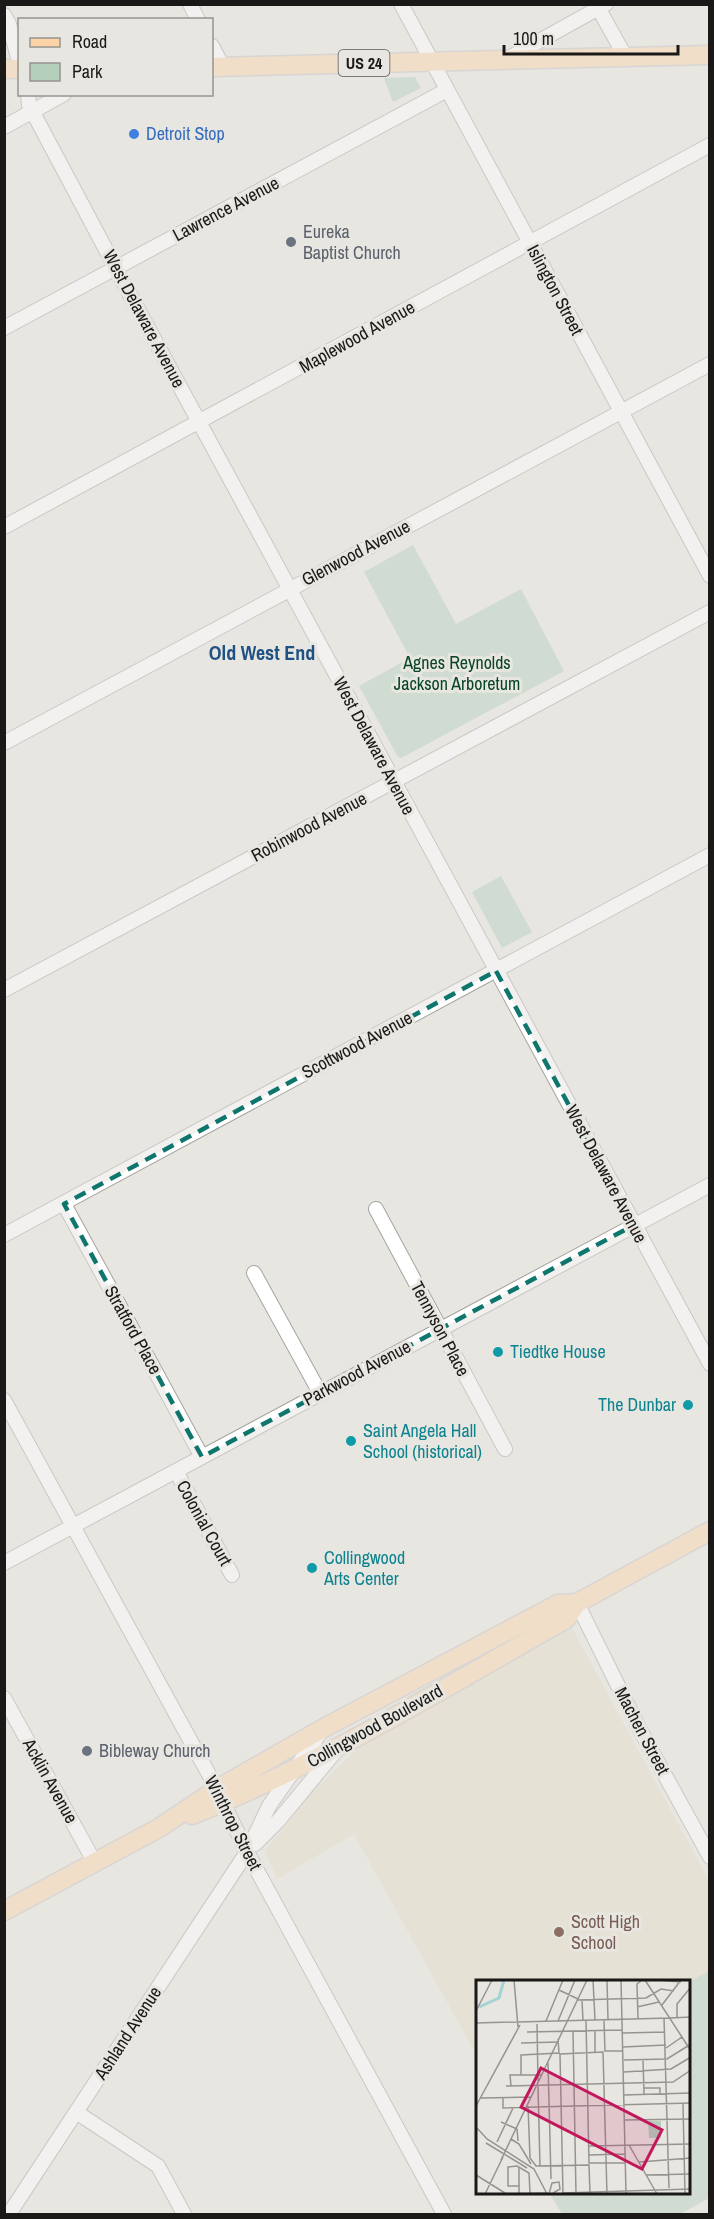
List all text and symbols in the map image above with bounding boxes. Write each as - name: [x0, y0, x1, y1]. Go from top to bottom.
- legend: [18, 18, 213, 96]
- scale bar: [504, 18, 678, 56]
- text: 100 m: [513, 26, 554, 51]
- text: Road: [72, 29, 107, 54]
- road number: US 24: [338, 50, 389, 76]
- text: Park: [72, 59, 103, 84]
- place label: Detroit Stop: [146, 121, 225, 146]
- marker: Detroit Stop: [127, 127, 141, 141]
- street label: Lawrence Avenue: [168, 170, 283, 247]
- place label: Eureka Baptist Church: [303, 219, 401, 265]
- marker: Eureka Baptist Church: [284, 235, 298, 249]
- street label: Islington Street: [521, 240, 590, 339]
- street label: West Delaware Avenue: [98, 245, 191, 392]
- street label: Maplewood Avenue: [294, 294, 419, 379]
- street label: Glenwood Avenue: [297, 513, 414, 592]
- district label: Old West End: [209, 639, 315, 666]
- park label: Agnes Reynolds Jackson Arboretum: [394, 650, 520, 696]
- street label: West Delaware Avenue: [328, 672, 421, 819]
- street label: Robinwood Avenue: [246, 786, 371, 868]
- street label: Scottwood Avenue: [297, 1005, 417, 1084]
- street label: West Delaware Avenue: [560, 1100, 653, 1247]
- street label: Tennyson Place: [405, 1277, 476, 1381]
- street label: Stratford Place: [99, 1281, 168, 1379]
- street label: Parkwood Avenue: [298, 1334, 415, 1411]
- place label: Tiedtke House: [510, 1339, 606, 1364]
- marker: Tiedtke House: [491, 1345, 505, 1359]
- place label: The Dunbar: [598, 1392, 676, 1417]
- marker: The Dunbar: [681, 1398, 695, 1412]
- place label: Saint Angela Hall School (historical): [363, 1418, 482, 1464]
- marker: Saint Angela Hall School (historical): [344, 1434, 358, 1448]
- street label: Colonial Court: [171, 1475, 238, 1570]
- place label: Collingwood Arts Center: [323, 1545, 405, 1591]
- marker: Collingwood Arts Center: [305, 1561, 319, 1575]
- street label: Collingwood Boulevard: [302, 1678, 447, 1773]
- street label: Machen Street: [609, 1683, 676, 1779]
- street label: Acklin Avenue: [16, 1733, 84, 1828]
- place label: Bibleway Church: [99, 1738, 211, 1763]
- marker: Bibleway Church: [80, 1744, 94, 1758]
- street label: Winthrop Street: [199, 1771, 268, 1875]
- place label: Scott High School: [571, 1909, 640, 1955]
- marker: Scott High School: [552, 1925, 566, 1939]
- inset map: [476, 1980, 690, 2195]
- street label: Ashland Avenue: [88, 1981, 167, 2085]

